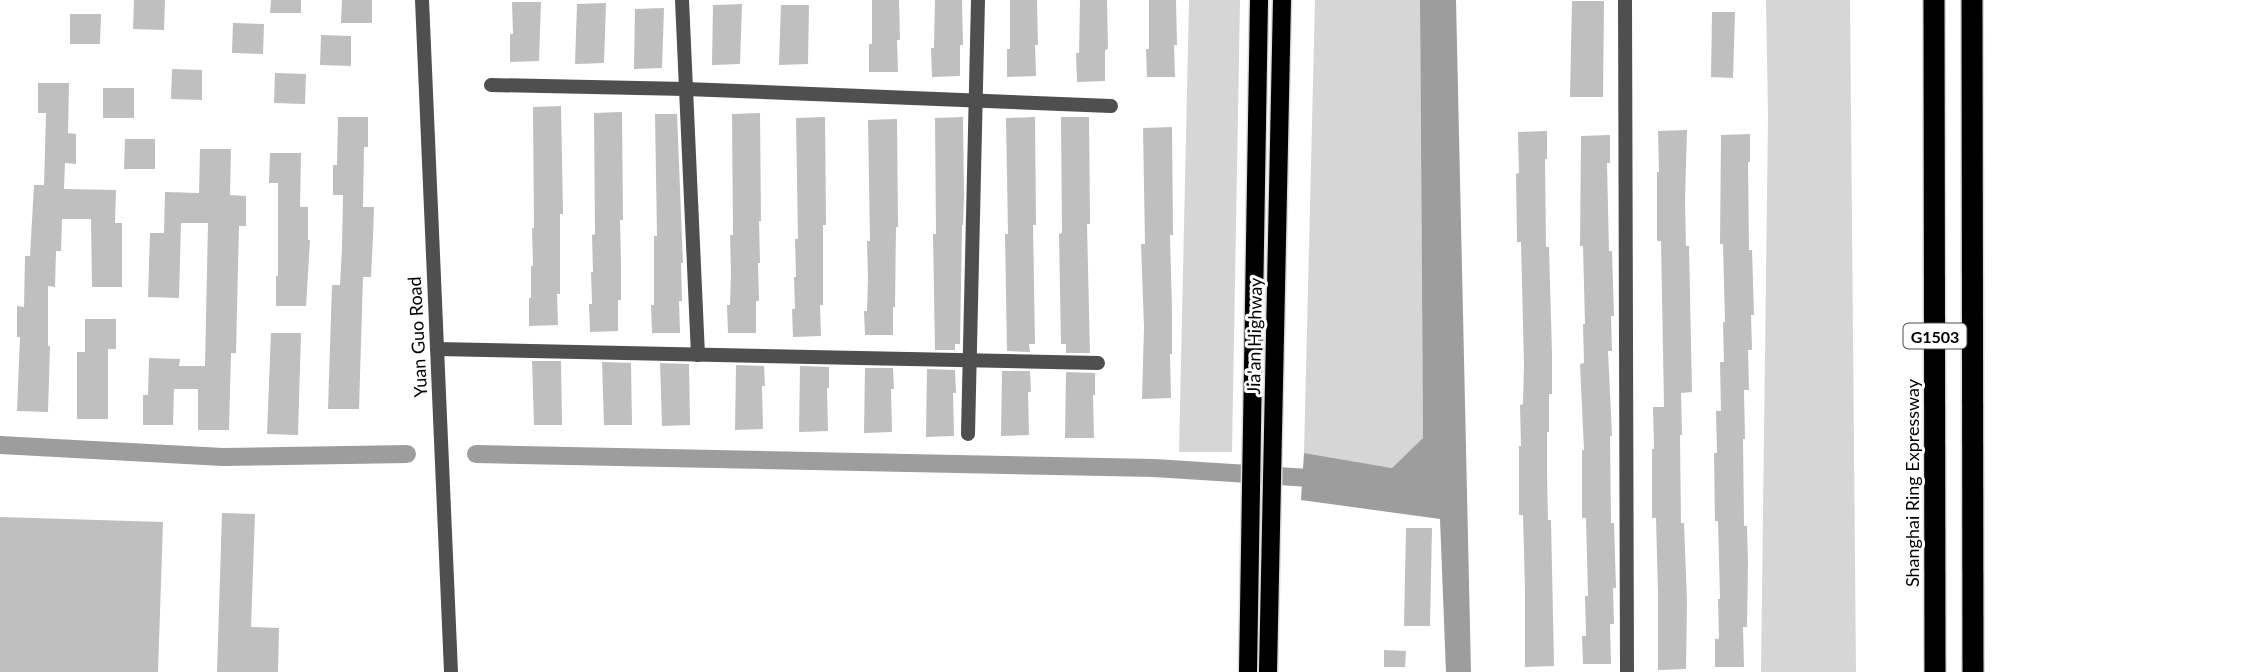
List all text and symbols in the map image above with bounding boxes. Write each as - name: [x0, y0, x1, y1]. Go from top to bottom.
- street label: Yuan Guo Road: [403, 276, 431, 398]
- street label: Jia'an Highway: [1242, 277, 1266, 395]
- road number: G1503: [1904, 324, 1966, 348]
- street label: Shanghai Ring Expressway: [1901, 378, 1923, 587]

